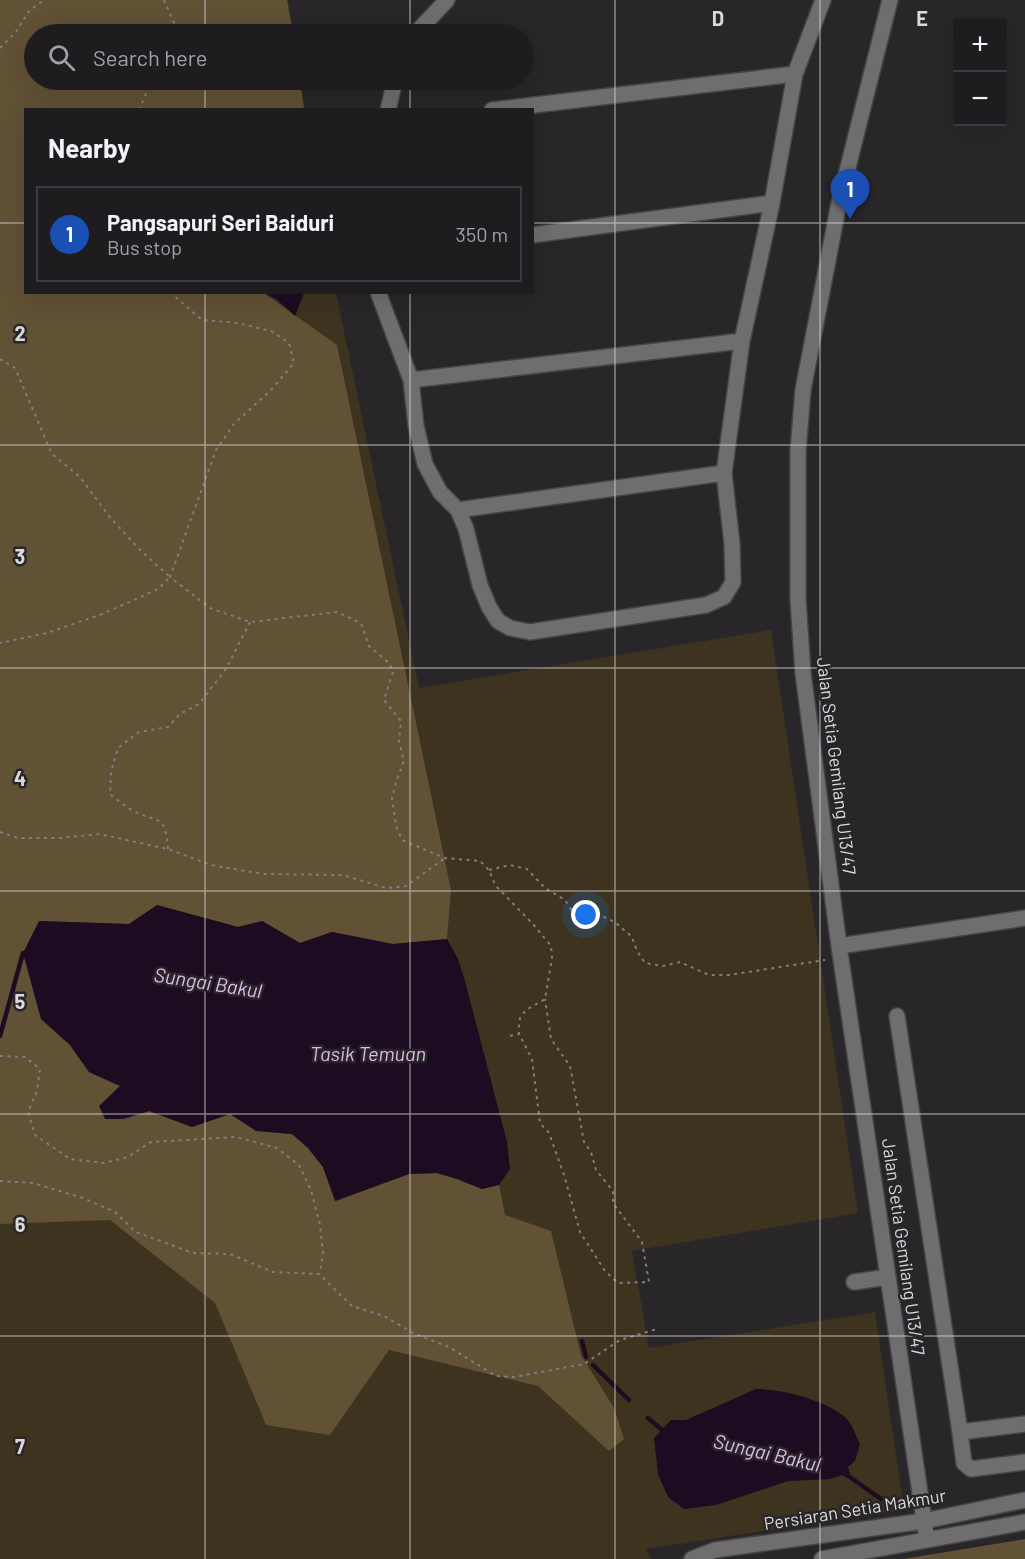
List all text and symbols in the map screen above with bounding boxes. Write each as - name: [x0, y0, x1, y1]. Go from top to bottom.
- text: D: [712, 6, 724, 30]
- text: E: [916, 6, 928, 30]
- map controls: [953, 18, 1007, 126]
- button: +: [953, 18, 1007, 72]
- search box: [24, 24, 534, 90]
- icon: search: [45, 41, 78, 74]
- text: Search here: [93, 44, 207, 70]
- button: −: [953, 72, 1007, 126]
- text: Nearby: [48, 132, 130, 163]
- pin: 1: [830, 170, 870, 219]
- text: Pangsapuri Seri Baiduri: [107, 209, 334, 235]
- text: 1: [66, 222, 73, 246]
- text: 350 m: [456, 222, 508, 246]
- text: Bus stop: [107, 235, 182, 259]
- text: 2: [14, 321, 26, 345]
- text: 3: [15, 544, 25, 568]
- street label: Jalan Setia Gemilang U13/47: [813, 656, 861, 876]
- text: 4: [14, 766, 26, 790]
- your location: [571, 900, 600, 929]
- water label: Sungai Bakul: [152, 962, 264, 1002]
- text: 5: [15, 989, 26, 1013]
- water label: Tasik Temuan: [310, 1041, 426, 1065]
- street label: Jalan Setia Gemilang U13/47: [878, 1137, 930, 1357]
- text: 6: [15, 1212, 26, 1236]
- water label: Sungai Bakul: [711, 1428, 824, 1476]
- text: 7: [15, 1434, 25, 1458]
- street label: Persiaran Setia Makmur: [762, 1484, 948, 1534]

